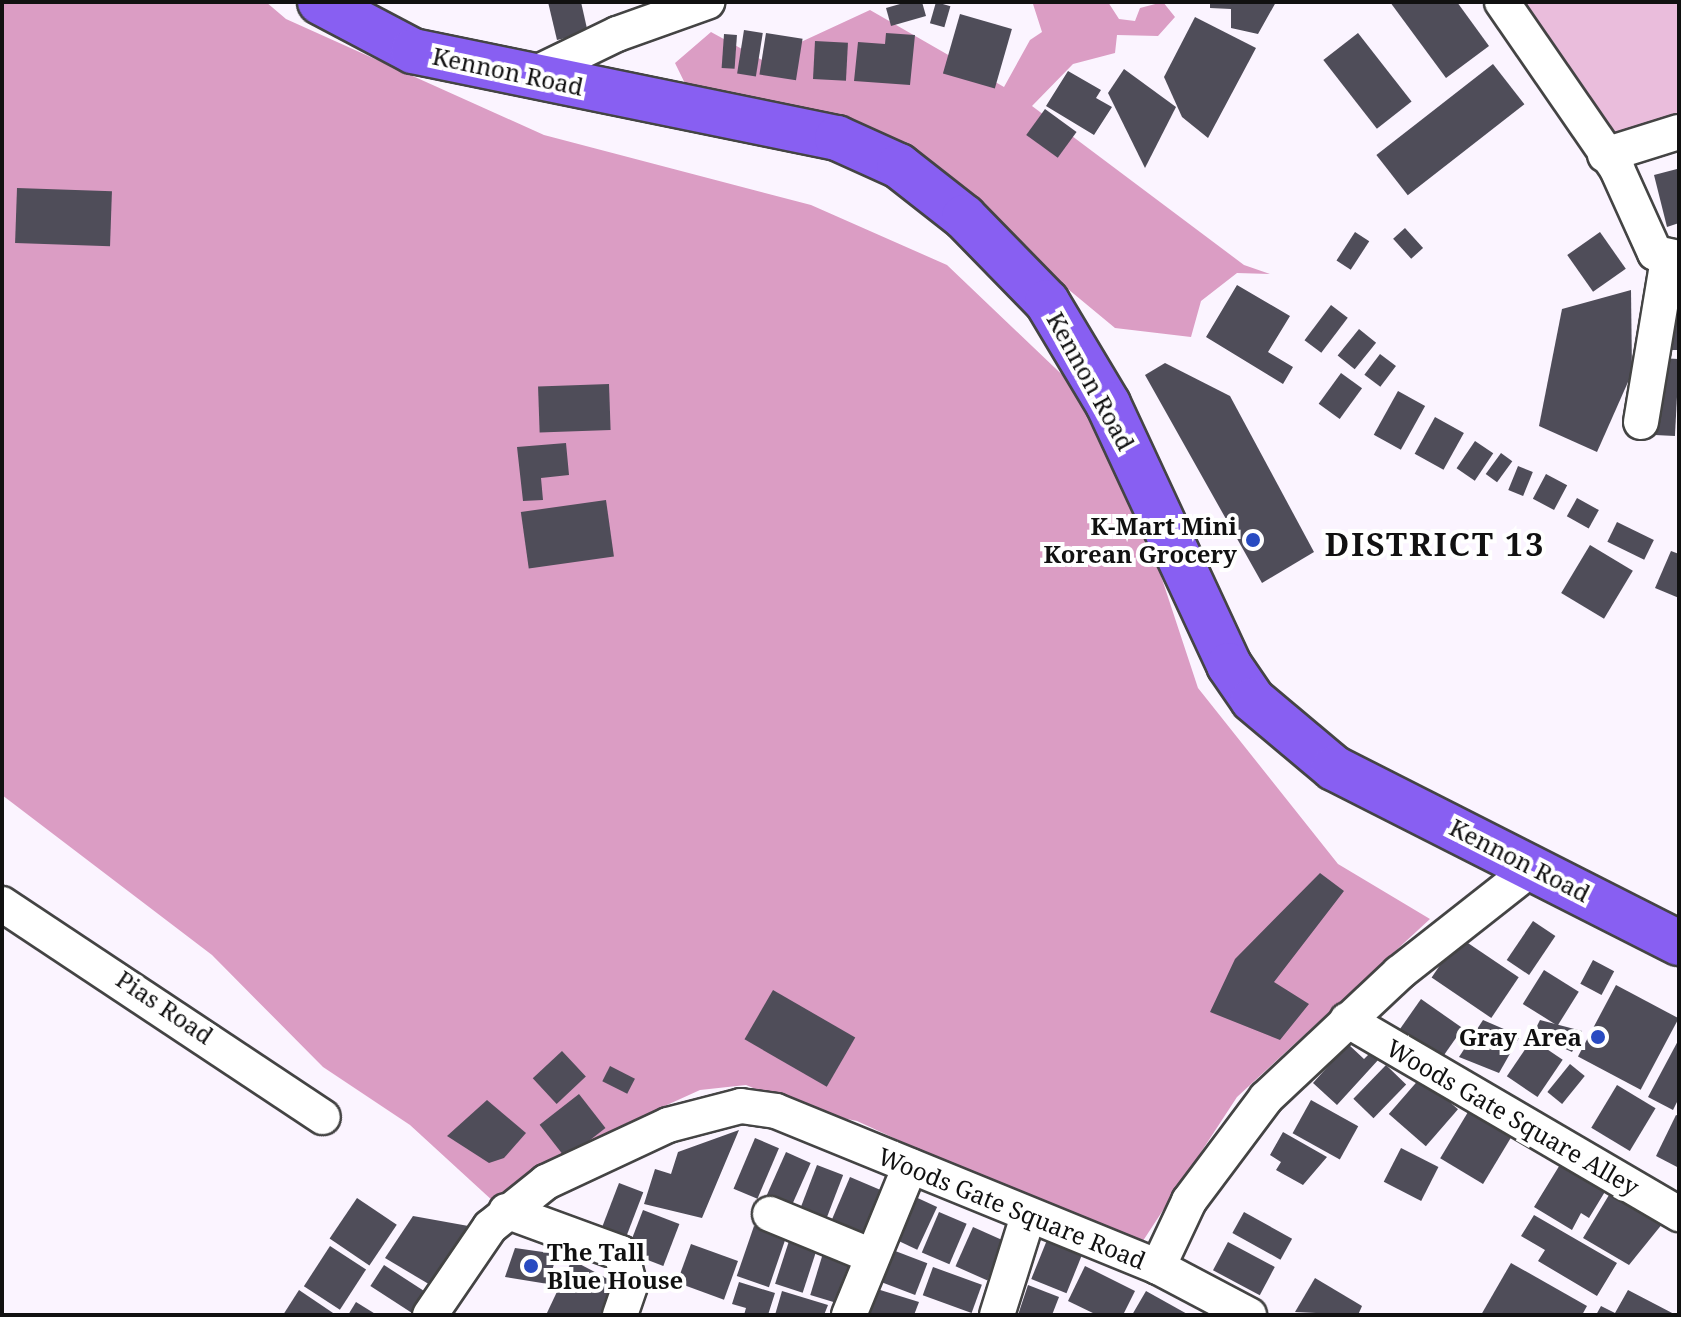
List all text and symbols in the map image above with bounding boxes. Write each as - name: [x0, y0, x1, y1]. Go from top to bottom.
- street label: Kennon Road: [430, 41, 586, 101]
- street label: Kennon Road: [1041, 307, 1141, 455]
- place label: K-Mart Mini Korean Grocery: [1044, 512, 1237, 568]
- district label: DISTRICT 13: [1325, 525, 1545, 563]
- marker: K-Mart Mini Korean Grocery: [1244, 531, 1262, 549]
- street label: Kennon Road: [1445, 812, 1595, 908]
- street label: Pias Road: [111, 964, 219, 1050]
- place label: Gray Area: [1459, 1023, 1582, 1051]
- marker: Gray Area: [1589, 1028, 1607, 1046]
- street label: Woods Gate Square Alley: [1382, 1033, 1644, 1201]
- street label: Woods Gate Square Road: [874, 1141, 1150, 1275]
- place label: The Tall Blue House: [547, 1238, 683, 1294]
- marker: The Tall Blue House: [522, 1257, 540, 1275]

